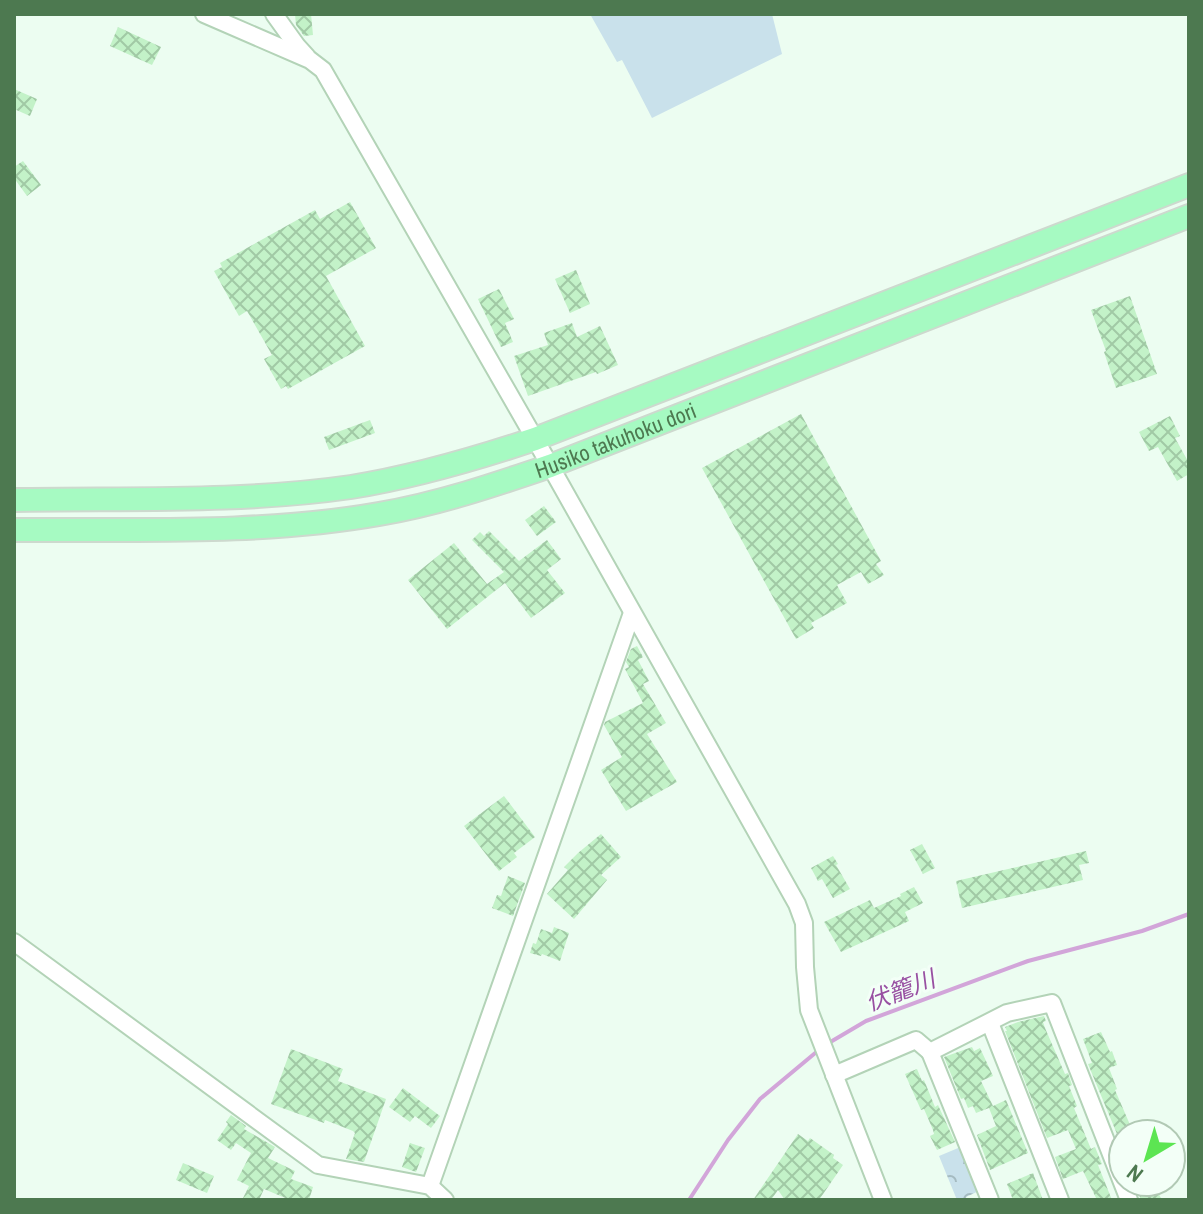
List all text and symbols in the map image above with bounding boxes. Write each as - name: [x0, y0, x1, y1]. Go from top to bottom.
- street label: Husiko takuhoku dori: [531, 395, 700, 485]
- water label: 伏籠川: [861, 961, 942, 1018]
- north arrow: [1107, 1118, 1187, 1198]
- text: N: [1120, 1158, 1149, 1190]

